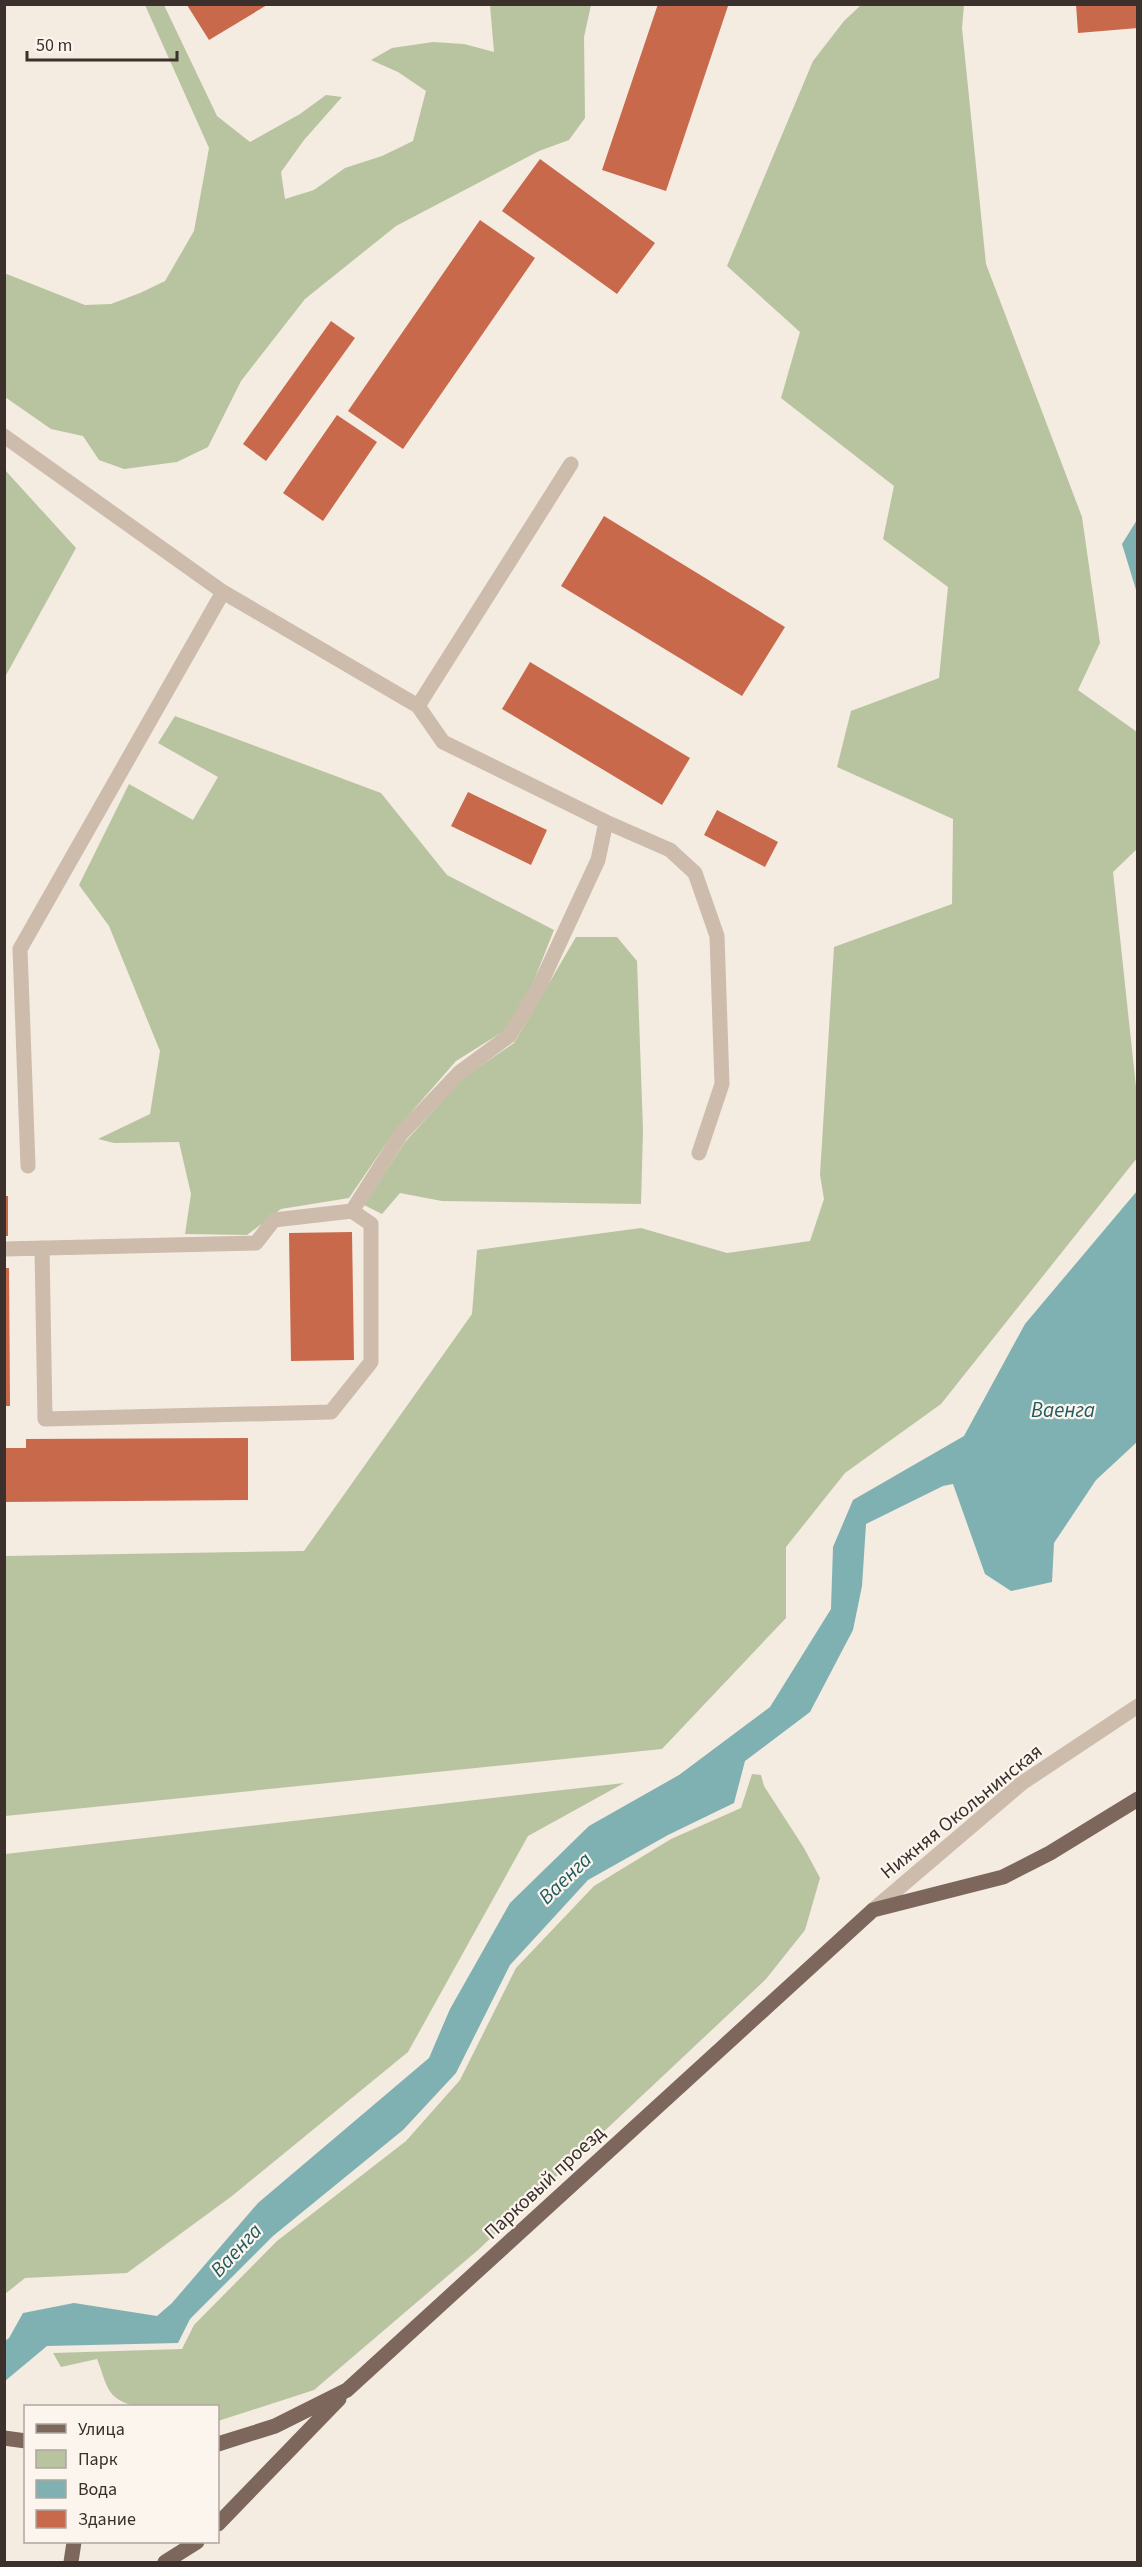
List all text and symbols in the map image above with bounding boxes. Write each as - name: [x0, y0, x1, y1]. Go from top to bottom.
- scale bar: [27, 24, 177, 62]
- text: 50 m: [36, 33, 72, 58]
- water label: Ваенга: [1031, 1395, 1095, 1425]
- street label: Нижняя Окольнинская: [875, 1738, 1049, 1886]
- water label: Ваенга: [532, 1845, 598, 1911]
- street label: Парковый проезд: [478, 2119, 612, 2246]
- water label: Ваенга: [203, 2216, 269, 2284]
- legend: [24, 2405, 219, 2543]
- text: Улица: [78, 2417, 125, 2442]
- text: Парк: [78, 2447, 118, 2472]
- text: Вода: [78, 2477, 117, 2502]
- text: Здание: [78, 2507, 136, 2532]

